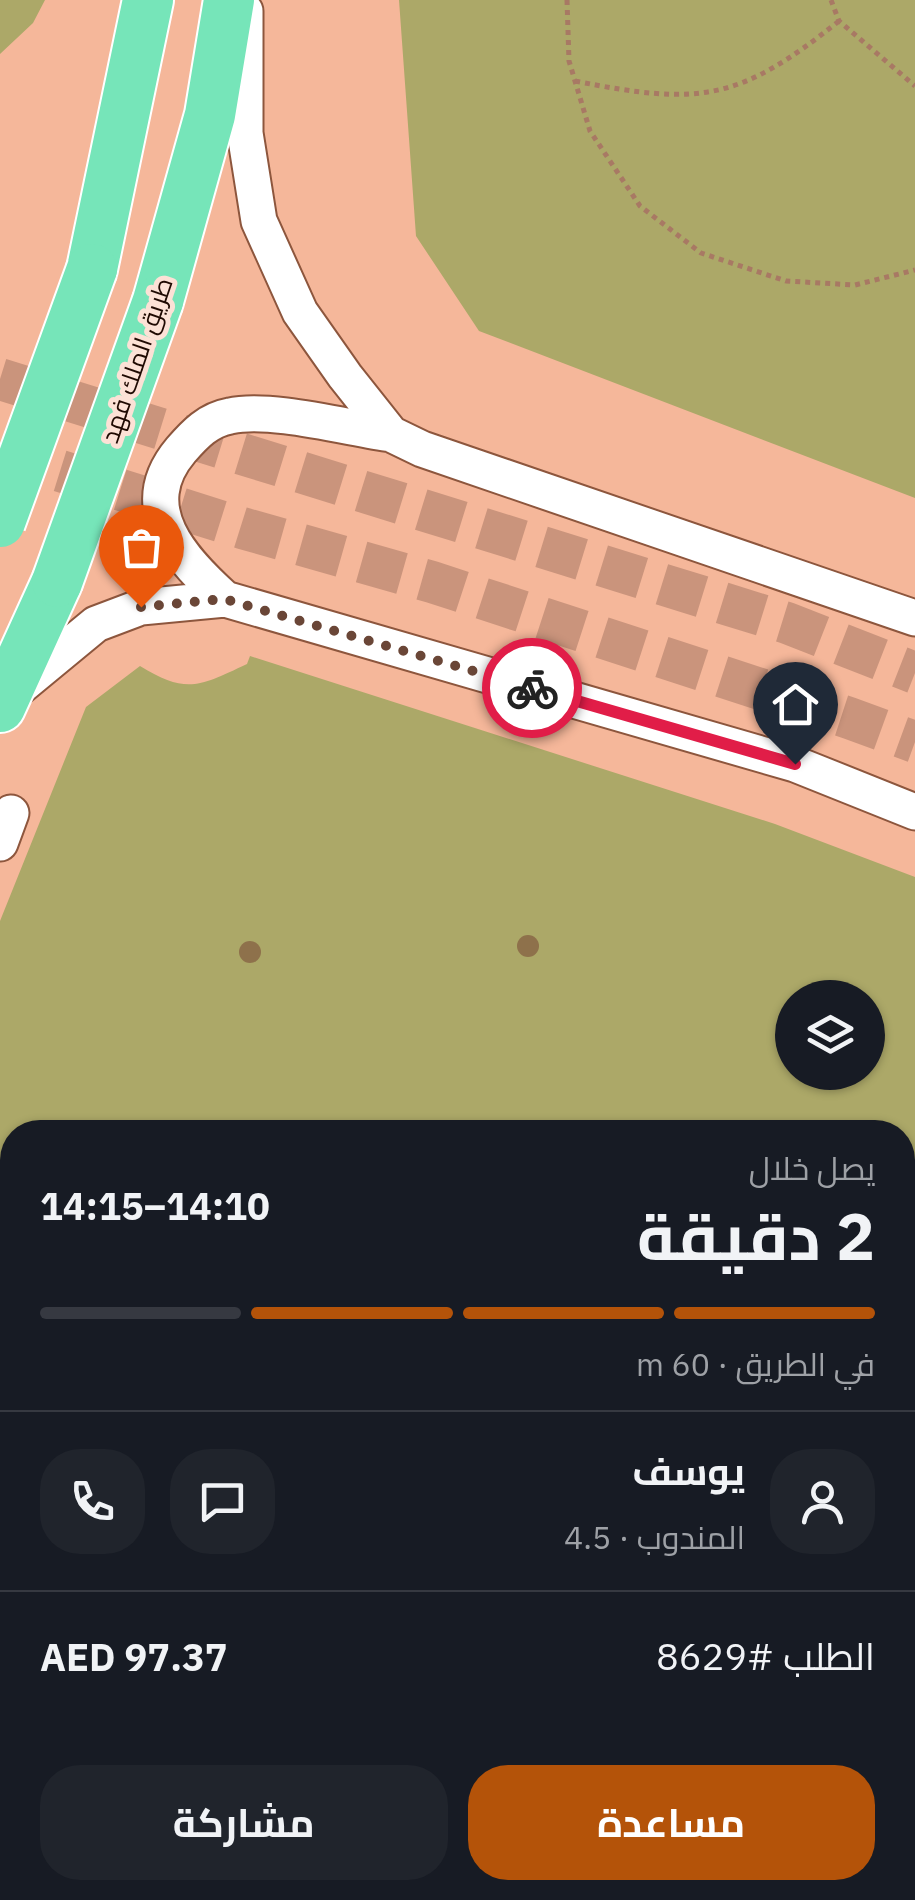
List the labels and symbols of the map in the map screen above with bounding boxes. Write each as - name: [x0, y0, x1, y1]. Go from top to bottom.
- street label: طريق الملك فهد: [92, 273, 180, 447]
- pin: [99, 505, 184, 608]
- courier: [482, 638, 582, 738]
- pin: [753, 662, 838, 765]

